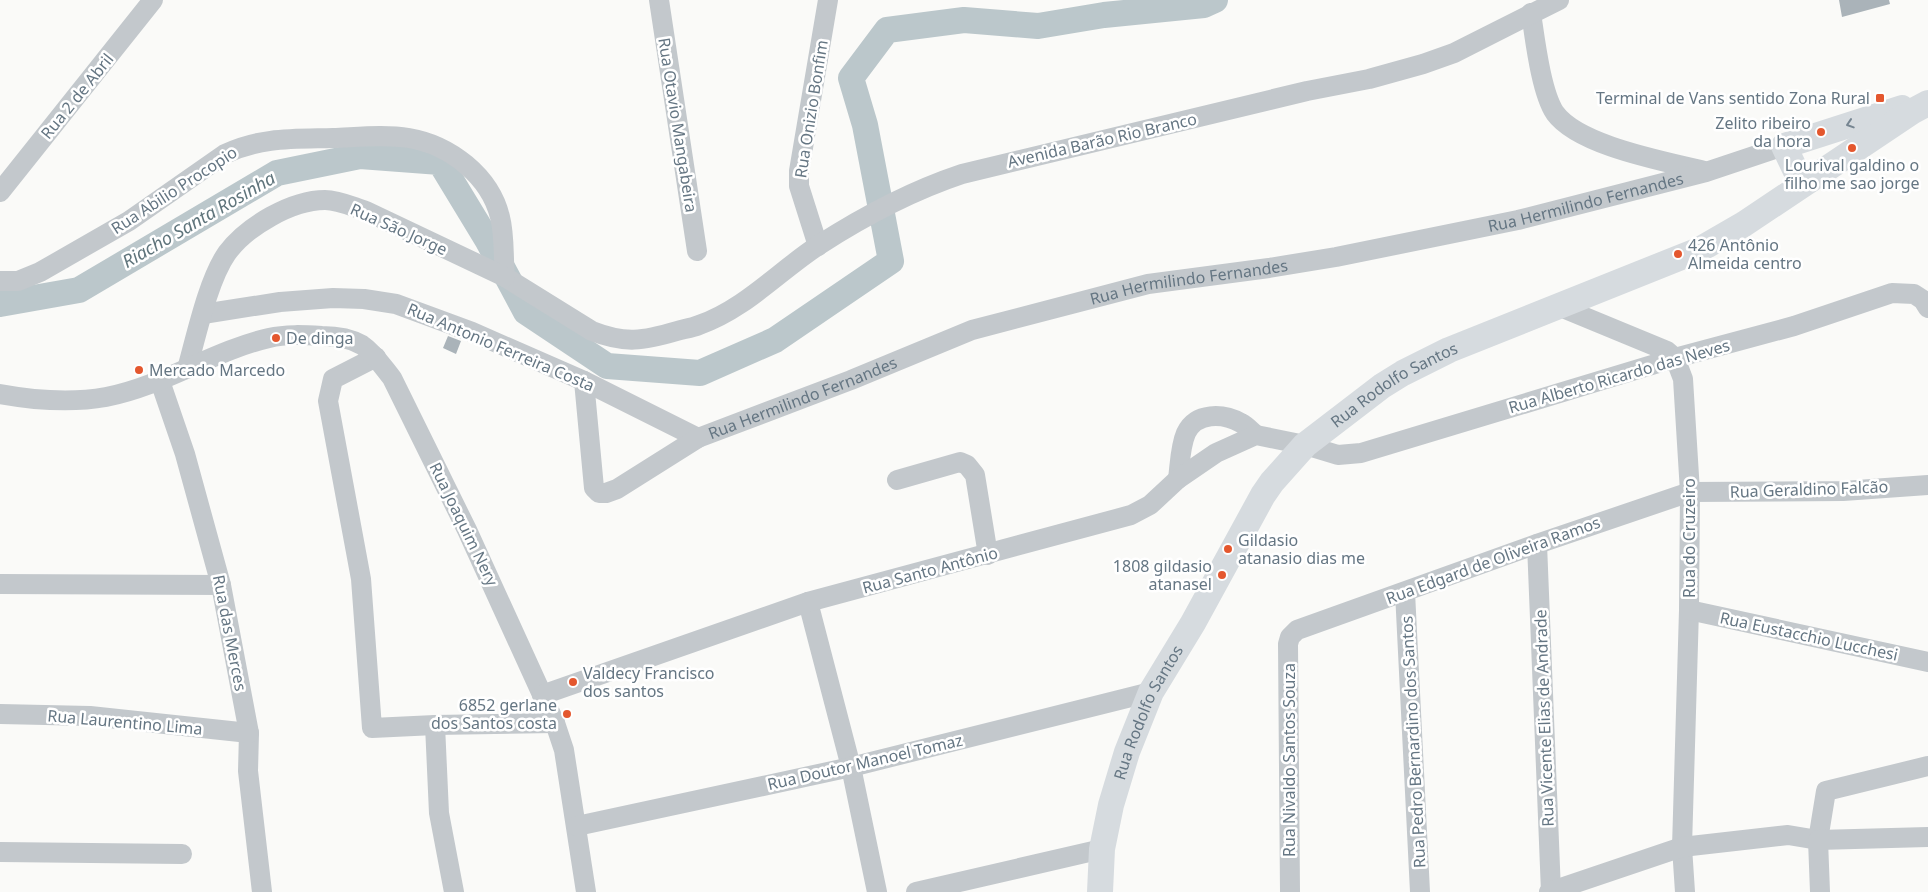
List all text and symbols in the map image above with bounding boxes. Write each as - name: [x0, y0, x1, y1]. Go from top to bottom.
- street label: Rua Otavio Mangabeira: [653, 36, 703, 214]
- street label: Rua Onizio Bonfim: [789, 38, 833, 180]
- street label: Rua 2 de Abril: [36, 49, 118, 143]
- place label: Terminal de Vans sentido Zona Rural: [1596, 87, 1870, 109]
- marker: Terminal de Vans sentido Zona Rural: [1874, 92, 1886, 104]
- street label: Avenida Barão Rio Branco: [1005, 107, 1199, 173]
- place label: Zelito ribeiro da hora: [1715, 112, 1811, 152]
- one-way arrow: [1846, 118, 1855, 128]
- marker: Zelito ribeiro da hora: [1815, 126, 1827, 138]
- street label: Rua Abilio Procopio: [107, 141, 241, 239]
- marker: Lourival galdino o filho me sao jorge: [1846, 142, 1858, 154]
- place label: Lourival galdino o filho me sao jorge: [1784, 154, 1920, 194]
- water label: Riacho Santa Rosinha: [118, 165, 279, 273]
- street label: Rua Hermilindo Fernandes: [1486, 167, 1686, 237]
- street label: Rua São Jorge: [347, 198, 451, 260]
- place label: 426 Antônio Almeida centro: [1688, 234, 1802, 274]
- marker: 426 Antônio Almeida centro: [1672, 248, 1684, 260]
- street label: Rua Hermilindo Fernandes: [1087, 254, 1289, 310]
- street label: Rua Antonio Ferreira Costa: [404, 298, 598, 396]
- place label: De dinga: [286, 327, 354, 349]
- marker: De dinga: [270, 332, 282, 344]
- street label: Rua Alberto Ricardo das Neves: [1506, 334, 1732, 418]
- street label: Rua Rodolfo Santos: [1326, 337, 1461, 433]
- street label: Rua Hermilindo Fernandes: [705, 351, 900, 444]
- place label: Mercado Marcedo: [149, 359, 285, 381]
- marker: Mercado Marcedo: [133, 364, 145, 376]
- street label: Rua Joaquim Nery: [425, 459, 504, 590]
- street label: Rua Geraldino Falcão: [1729, 475, 1889, 503]
- street label: Rua do Cruzeiro: [1678, 478, 1700, 598]
- street label: Rua Edgard de Oliveira Ramos: [1383, 511, 1603, 609]
- place label: Gildasio atanasio dias me: [1238, 529, 1365, 569]
- street label: Rua Santo Antônio: [860, 541, 1000, 599]
- marker: Gildasio atanasio dias me: [1222, 543, 1234, 555]
- place label: 1808 gildasio atanasel: [1113, 555, 1212, 595]
- marker: 1808 gildasio atanasel: [1216, 569, 1228, 581]
- street label: Rua das Merces: [208, 573, 252, 693]
- street label: Rua Eustacchio Lucchesi: [1718, 606, 1900, 666]
- street label: Rua Vicente Elias de Andrade: [1529, 609, 1559, 827]
- street label: Rua Pedro Bernardino dos Santos: [1395, 615, 1431, 869]
- street label: Rua Rodolfo Santos: [1108, 641, 1188, 783]
- place label: Valdecy Francisco dos santos: [583, 662, 715, 702]
- street label: Rua Nivaldo Santos Souza: [1278, 663, 1300, 857]
- marker: Valdecy Francisco dos santos: [567, 676, 579, 688]
- place label: 6852 gerlane dos Santos costa: [431, 694, 557, 734]
- street label: Rua Laurentino Lima: [47, 704, 203, 740]
- marker: 6852 gerlane dos Santos costa: [561, 708, 573, 720]
- street label: Rua Doutor Manoel Tomaz: [765, 729, 965, 795]

